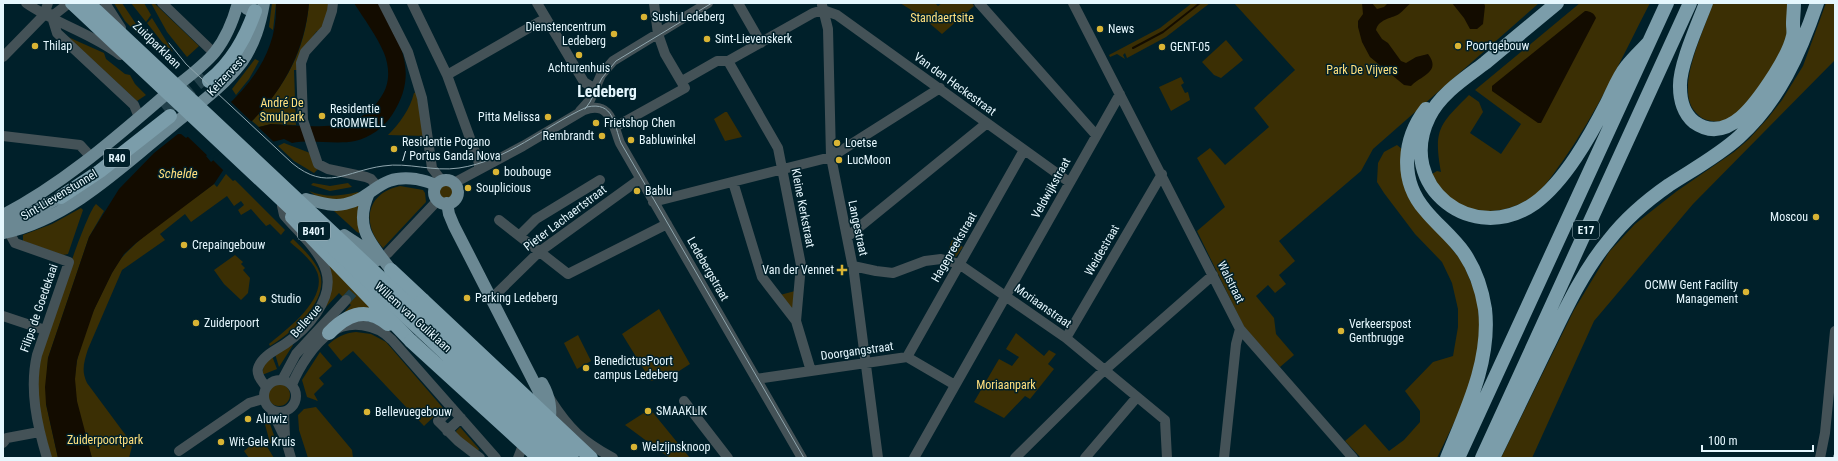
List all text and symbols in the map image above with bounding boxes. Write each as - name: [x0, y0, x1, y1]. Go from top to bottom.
- place label: Sushi Ledeberg: [652, 10, 725, 24]
- park label: Standaertsite: [910, 11, 974, 25]
- marker: Sushi Ledeberg: [639, 12, 649, 22]
- street label: Zuidparklaan: [130, 19, 184, 72]
- place label: Dienstencentrum Ledeberg: [525, 20, 606, 48]
- place label: News: [1108, 22, 1134, 36]
- marker: News: [1095, 24, 1105, 34]
- marker: Dienstencentrum Ledeberg: [609, 29, 619, 39]
- place label: Sint-Lievenskerk: [715, 32, 793, 46]
- marker: Sint-Lievenskerk: [702, 34, 712, 44]
- place label: Thilap: [43, 39, 72, 53]
- place label: Poortgebouw: [1466, 39, 1529, 53]
- place label: GENT-05: [1170, 40, 1210, 54]
- marker: Thilap: [30, 41, 40, 51]
- marker: Poortgebouw: [1453, 41, 1463, 51]
- marker: GENT-05: [1157, 42, 1167, 52]
- marker: Achturenhuis: [574, 50, 584, 60]
- street label: Van den Heckestraat: [911, 50, 999, 119]
- street label: Keizervest: [204, 53, 248, 99]
- place label: Achturenhuis: [548, 61, 610, 75]
- park label: Park De Vijvers: [1326, 63, 1398, 77]
- district label: Ledeberg: [577, 82, 637, 101]
- park label: André De Smulpark: [260, 96, 305, 124]
- place label: Residentie CROMWELL: [330, 102, 386, 130]
- place label: Pitta Melissa: [478, 110, 540, 124]
- marker: Residentie CROMWELL: [317, 111, 327, 121]
- marker: Pitta Melissa: [543, 112, 553, 122]
- place label: Frietshop Chen: [604, 116, 675, 130]
- marker: Frietshop Chen: [591, 118, 601, 128]
- place label: Rembrandt: [543, 129, 594, 143]
- marker: Rembrandt: [597, 131, 607, 141]
- place label: Babluwinkel: [639, 133, 696, 147]
- place label: Residentie Pogano / Portus Ganda Nova: [402, 135, 501, 163]
- marker: Babluwinkel: [626, 135, 636, 145]
- place label: Loetse: [845, 136, 877, 150]
- marker: Loetse: [832, 138, 842, 148]
- marker: Residentie Pogano / Portus Ganda Nova: [389, 144, 399, 154]
- road number: R40: [104, 149, 130, 167]
- place label: LucMoon: [847, 153, 891, 167]
- marker: LucMoon: [834, 155, 844, 165]
- street label: Veldwijkstraat: [1029, 155, 1074, 221]
- place label: boubouge: [504, 165, 551, 179]
- water label: Schelde: [158, 166, 198, 181]
- street label: Sint-Lievenstunnel: [18, 167, 100, 223]
- marker: boubouge: [491, 167, 501, 177]
- street label: Kleine Kerkstraat: [788, 167, 818, 249]
- place label: Souplicious: [476, 181, 531, 195]
- street label: Pieter Lachaertstraat: [521, 182, 609, 254]
- marker: Souplicious: [463, 183, 473, 193]
- place label: Bablu: [645, 184, 672, 198]
- marker: Bablu: [632, 186, 642, 196]
- street label: Langestraat: [845, 199, 871, 257]
- street label: Hagepreekstraat: [928, 209, 980, 284]
- place label: Moscou: [1770, 210, 1808, 224]
- marker: Moscou: [1811, 212, 1821, 222]
- road number: E17: [1573, 221, 1599, 239]
- road number: B401: [298, 222, 330, 240]
- street label: Weidestraat: [1082, 222, 1122, 278]
- street label: Ledebergstraat: [684, 235, 732, 304]
- place label: Crepaingebouw: [192, 238, 265, 252]
- marker: Crepaingebouw: [179, 240, 189, 250]
- street label: Walstraat: [1215, 259, 1248, 306]
- street label: Filips de Goedekaai: [17, 262, 61, 354]
- place label: Van der Vennet: [762, 263, 834, 277]
- marker: Van der Vennet: [837, 265, 847, 275]
- place label: OCMW Gent Facility Management: [1645, 278, 1738, 306]
- street label: Willem van Guliklaan: [372, 279, 454, 355]
- street label: Moriaanstraat: [1012, 281, 1075, 331]
- marker: OCMW Gent Facility Management: [1741, 287, 1751, 297]
- place label: Parking Ledeberg: [475, 291, 558, 305]
- place label: Studio: [271, 292, 301, 306]
- marker: Parking Ledeberg: [462, 293, 472, 303]
- marker: Studio: [258, 294, 268, 304]
- street label: Bellevue: [287, 301, 325, 340]
- place label: Zuiderpoort: [204, 316, 260, 330]
- place label: Verkeerspost Gentbrugge: [1349, 317, 1412, 345]
- marker: Zuiderpoort: [191, 318, 201, 328]
- marker: Verkeerspost Gentbrugge: [1336, 326, 1346, 336]
- street label: Doorgangstraat: [820, 339, 895, 363]
- place label: BenedictusPoort campus Ledeberg: [594, 354, 678, 382]
- marker: BenedictusPoort campus Ledeberg: [581, 363, 591, 373]
- park label: Moriaanpark: [976, 378, 1036, 392]
- place label: SMAAKLIK: [656, 404, 707, 418]
- place label: Bellevuegebouw: [375, 405, 452, 419]
- marker: SMAAKLIK: [643, 406, 653, 416]
- marker: Bellevuegebouw: [362, 407, 372, 417]
- place label: Aluwiz: [256, 412, 287, 426]
- marker: Aluwiz: [243, 414, 253, 424]
- scale bar: [1702, 427, 1813, 453]
- park label: Zuiderpoortpark: [67, 433, 144, 447]
- text: 100 m: [1708, 434, 1738, 448]
- place label: Wit-Gele Kruis: [229, 435, 296, 449]
- marker: Wit-Gele Kruis: [216, 437, 226, 447]
- place label: Welzijnsknoop: [642, 440, 711, 454]
- marker: Welzijnsknoop: [629, 442, 639, 452]

